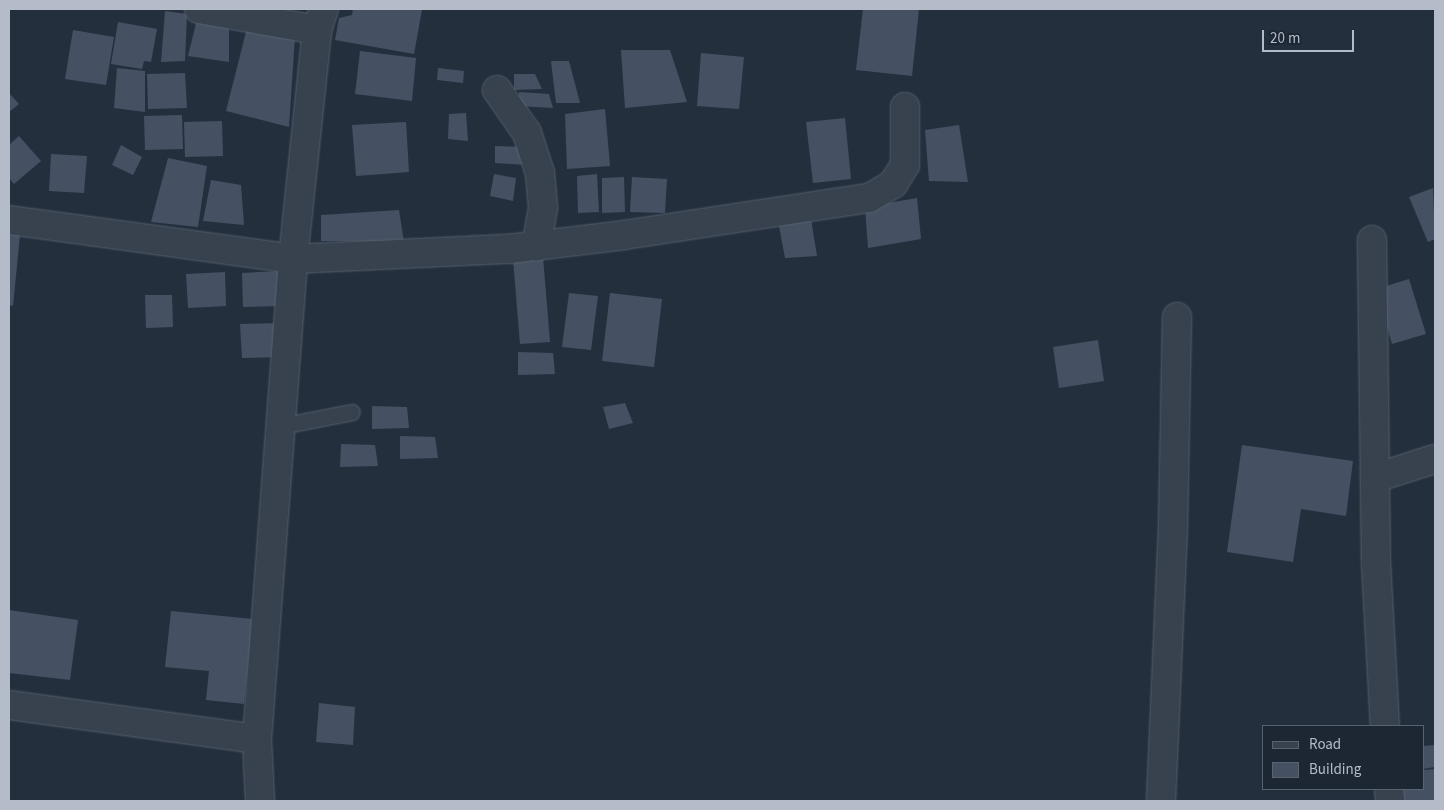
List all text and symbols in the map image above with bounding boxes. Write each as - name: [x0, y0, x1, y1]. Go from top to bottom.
- scale bar: [1264, 20, 1356, 52]
- text: 20 m: [1270, 28, 1300, 49]
- legend: [1262, 725, 1424, 790]
- text: Road: [1309, 734, 1341, 755]
- text: Building: [1309, 759, 1361, 780]

